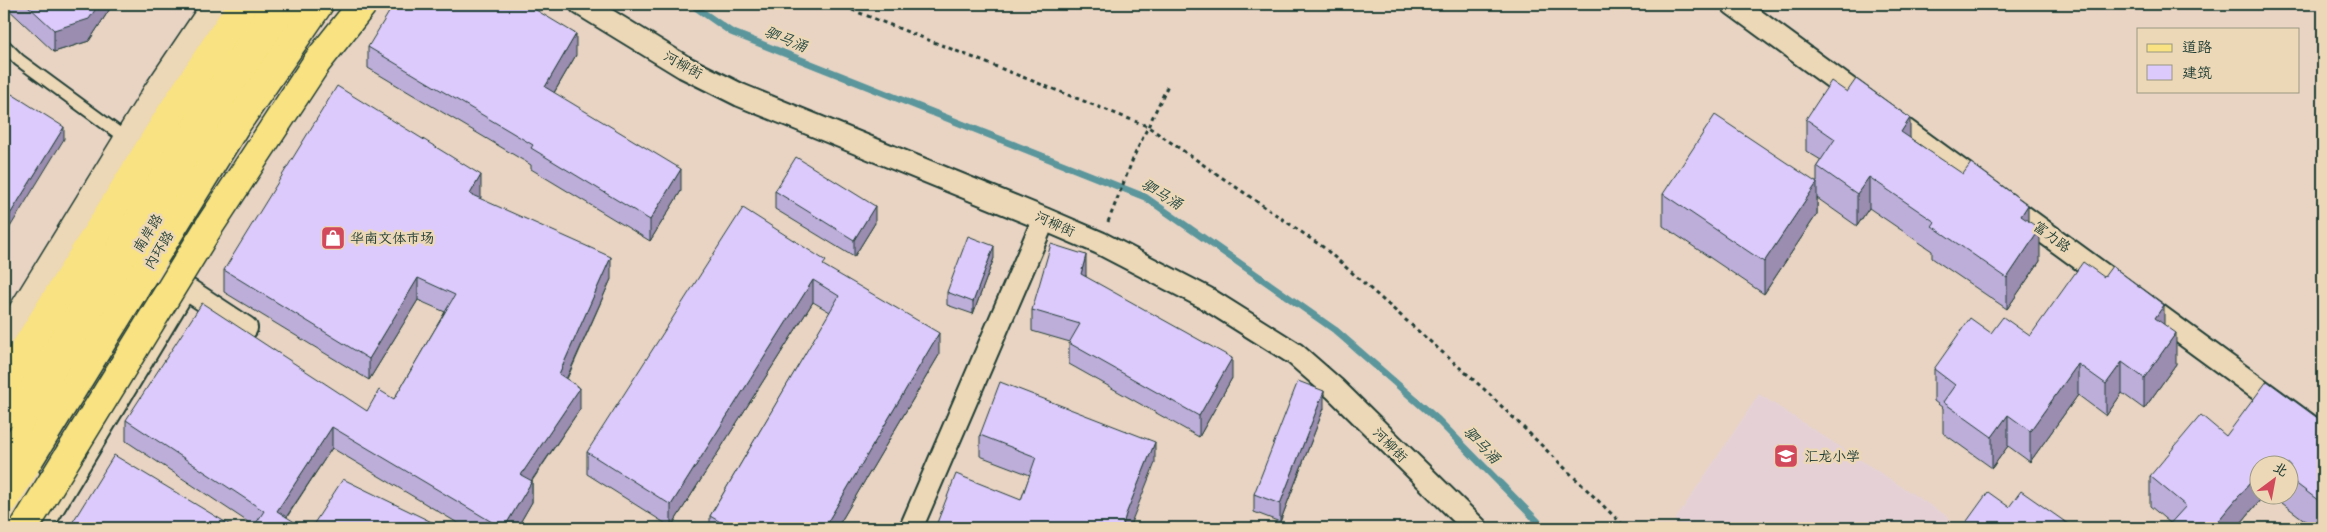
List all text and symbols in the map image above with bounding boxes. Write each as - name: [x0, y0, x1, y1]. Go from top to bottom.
- water label: 驷马涌: [760, 19, 813, 60]
- legend: [2137, 28, 2300, 92]
- text: 道路: [2182, 34, 2212, 60]
- street label: 河柳街: [659, 44, 707, 86]
- text: 建筑: [2182, 60, 2212, 86]
- water label: 驷马涌: [1136, 171, 1189, 217]
- street label: 河柳街: [1031, 204, 1079, 244]
- street label: 南岸路: [126, 209, 170, 257]
- street label: 富力路: [2028, 215, 2076, 259]
- shop icon: 华南文体市场: [320, 225, 346, 251]
- street label: 内环路: [137, 226, 181, 274]
- place label: 华南文体市场: [350, 226, 434, 251]
- water label: 驷马涌: [1457, 420, 1508, 471]
- street label: 河柳街: [1366, 421, 1414, 469]
- school or university icon: 汇龙小学: [1773, 443, 1799, 469]
- place label: 汇龙小学: [1804, 444, 1860, 469]
- north arrow: [2250, 454, 2300, 504]
- text: 北: [2268, 455, 2293, 484]

